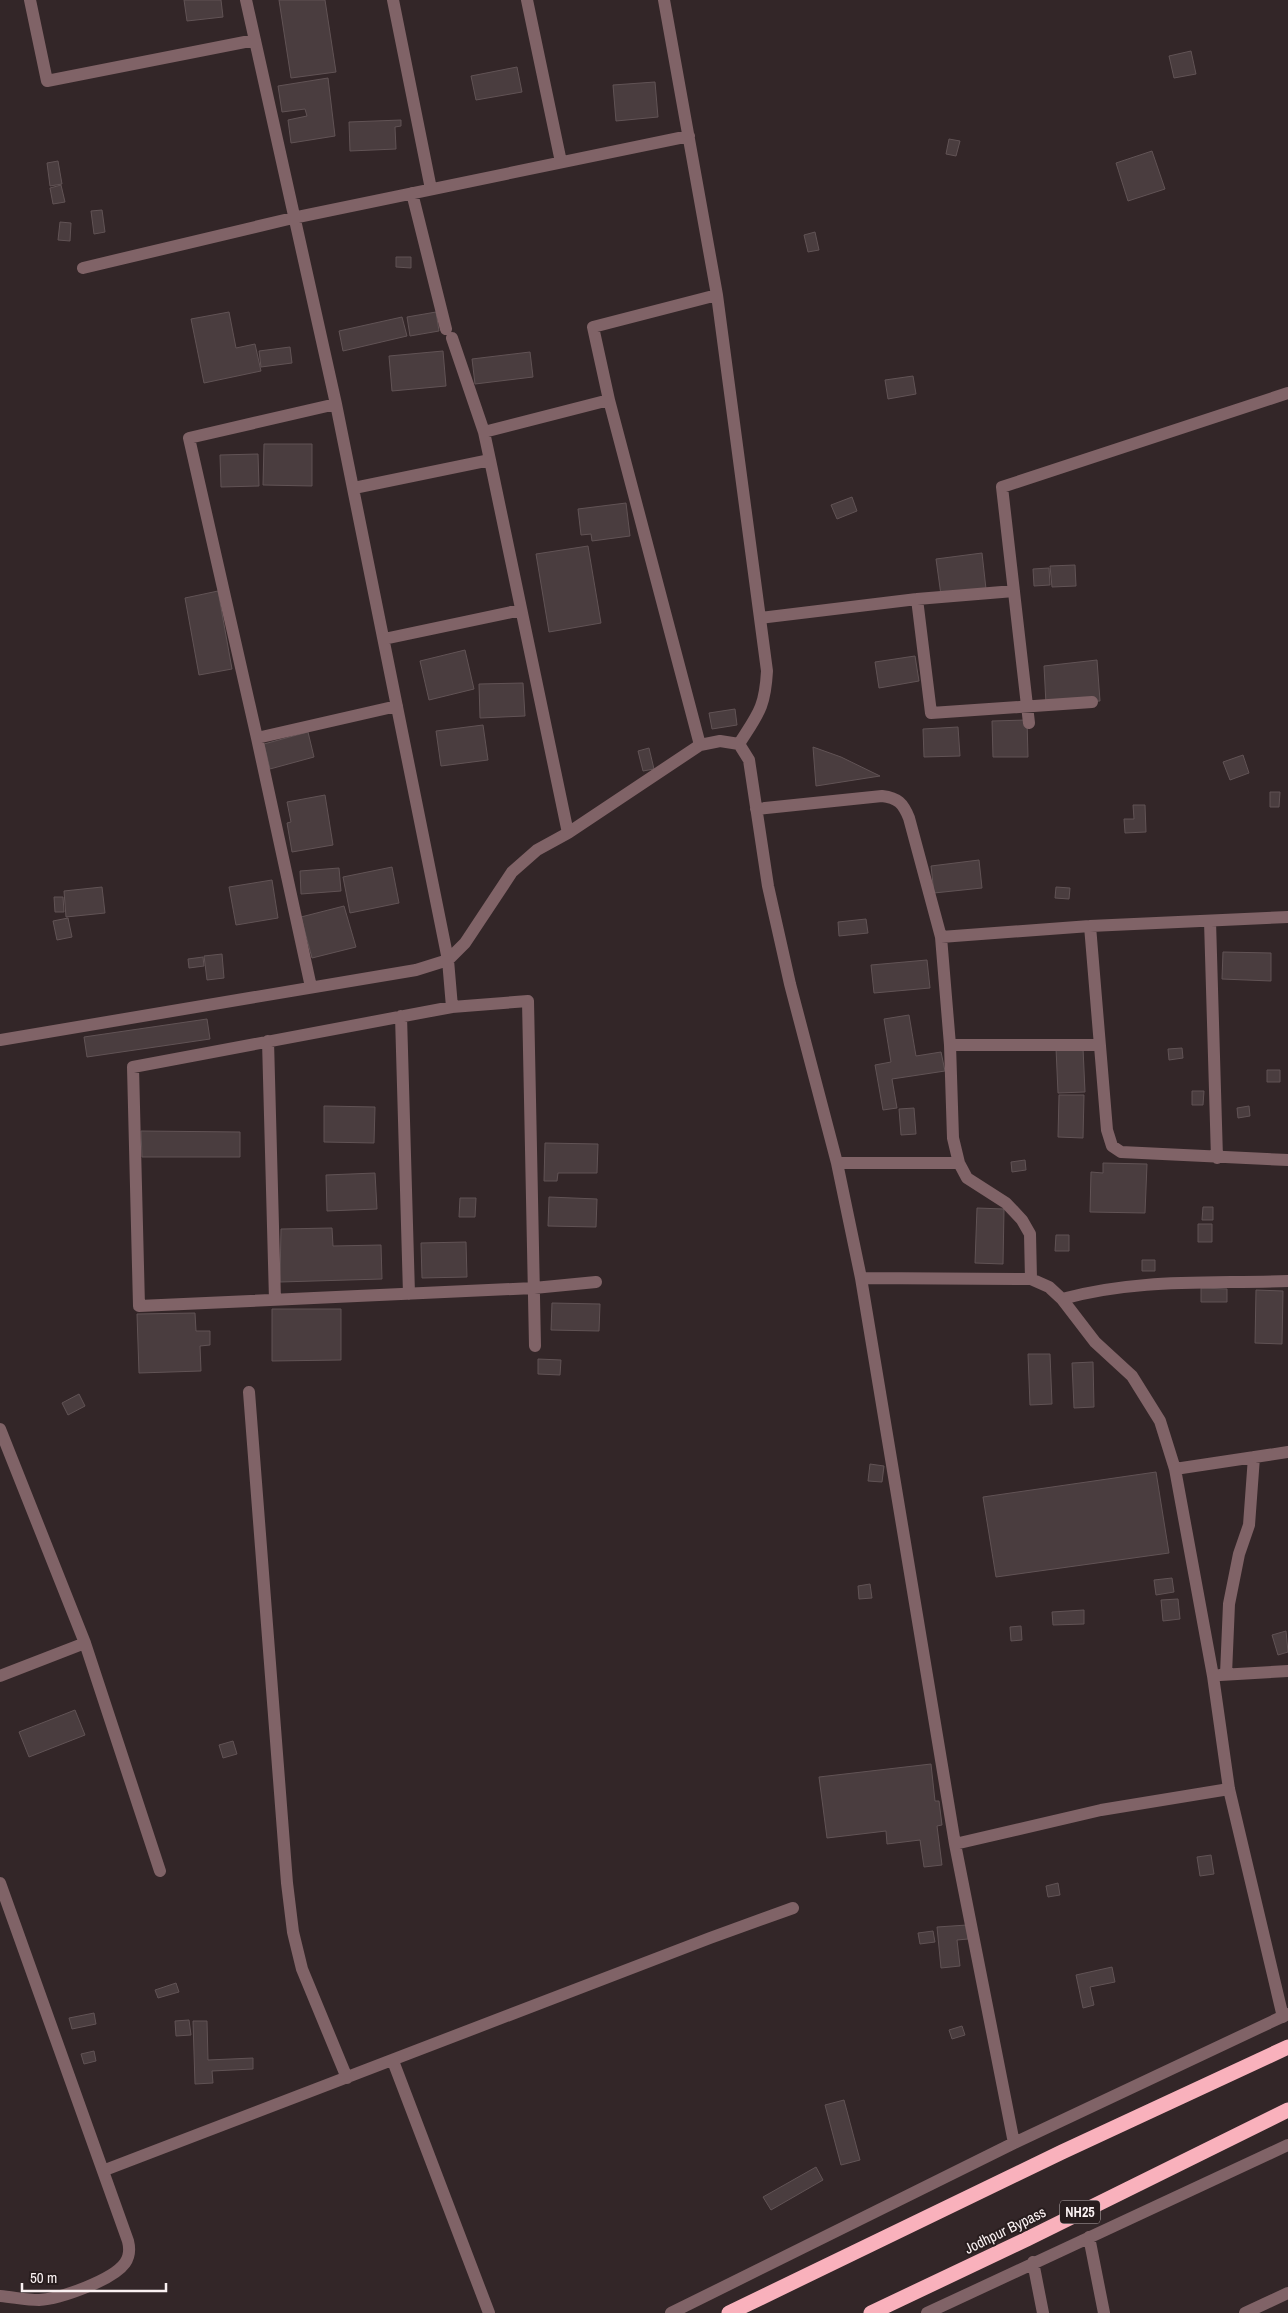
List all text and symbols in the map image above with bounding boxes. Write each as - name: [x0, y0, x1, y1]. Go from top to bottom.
- road number: NH25: [1060, 2200, 1100, 2224]
- street label: Jodhpur Bypass: [961, 2201, 1049, 2259]
- scale bar: [22, 2260, 166, 2292]
- text: 50 m: [30, 2267, 57, 2288]

